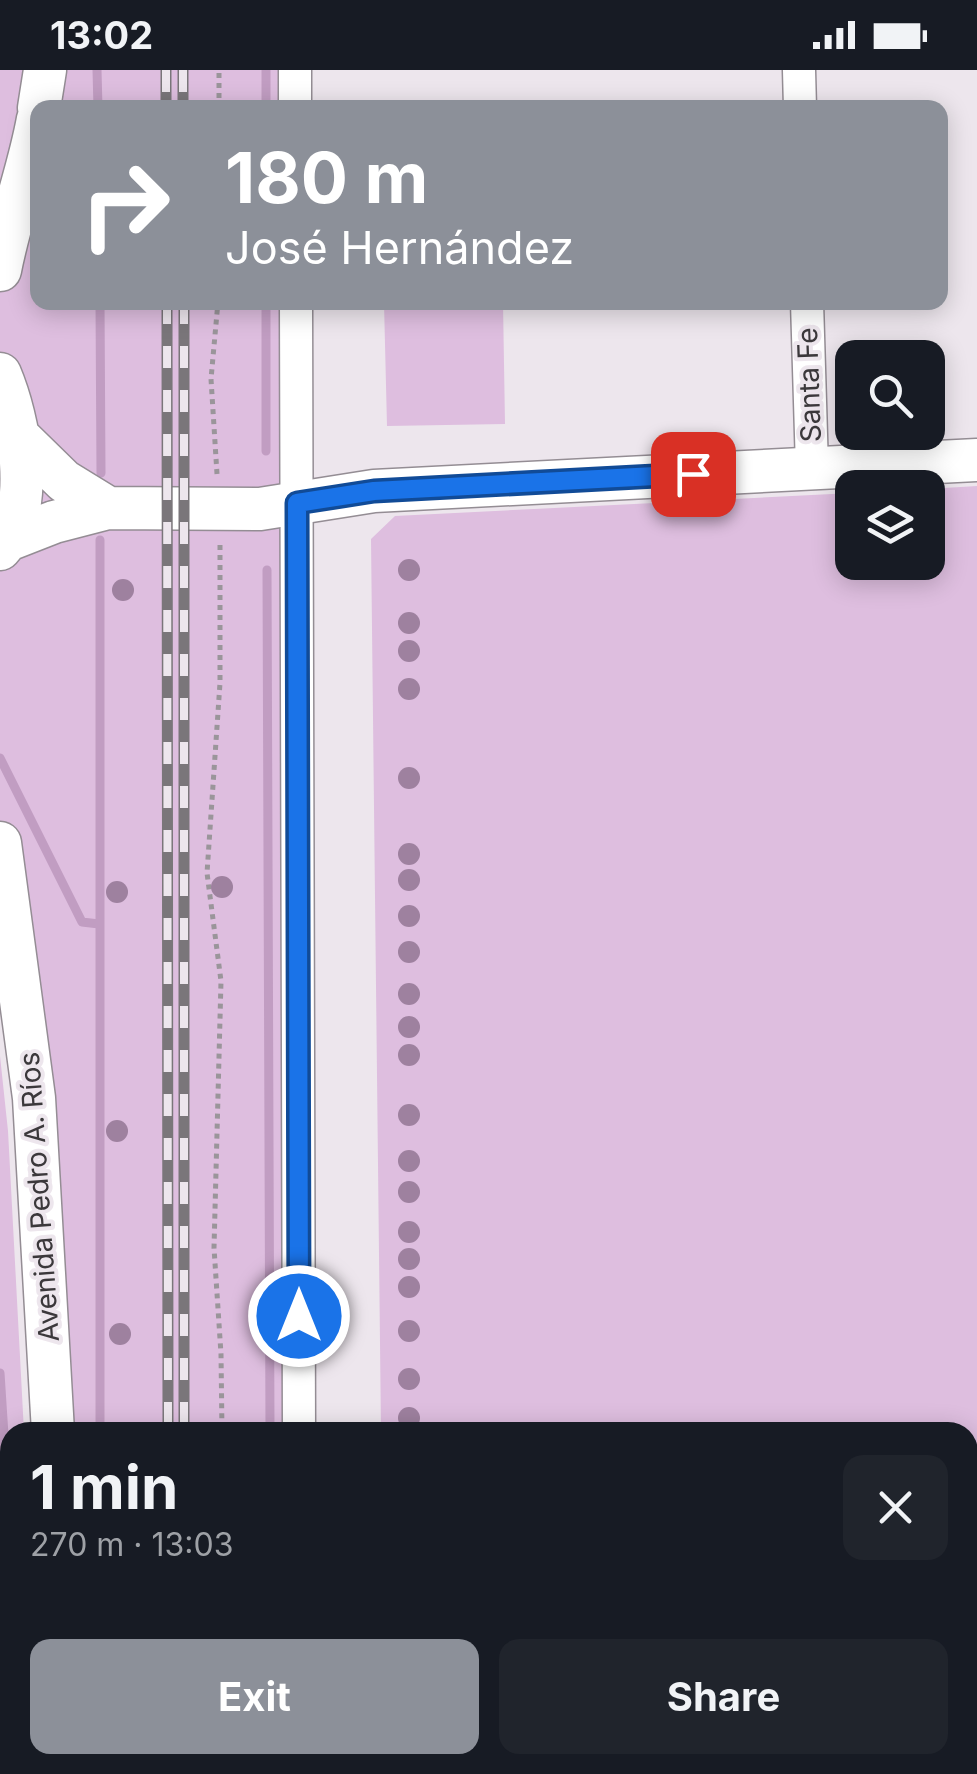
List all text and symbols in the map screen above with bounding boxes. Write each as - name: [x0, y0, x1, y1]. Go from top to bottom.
- text: 13:02: [50, 12, 153, 58]
- text: 180 m: [225, 135, 428, 220]
- icon: right: [60, 140, 190, 270]
- text: José Hernández: [225, 220, 574, 275]
- street label: Santa Fe: [790, 327, 828, 443]
- map controls: [835, 340, 945, 580]
- button: search: [835, 340, 945, 450]
- pin: [651, 432, 736, 517]
- icon: arrive: [666, 447, 721, 502]
- button: layers: [835, 470, 945, 580]
- street label: Avenida Pedro A. Ríos: [12, 1051, 66, 1343]
- position arrow: [247, 1264, 351, 1368]
- text: 1 min: [30, 1451, 178, 1523]
- button: close: [843, 1455, 948, 1560]
- text: 270 m · 13:03: [30, 1525, 234, 1564]
- button: Exit: [30, 1639, 479, 1754]
- button: Share: [499, 1639, 948, 1754]

